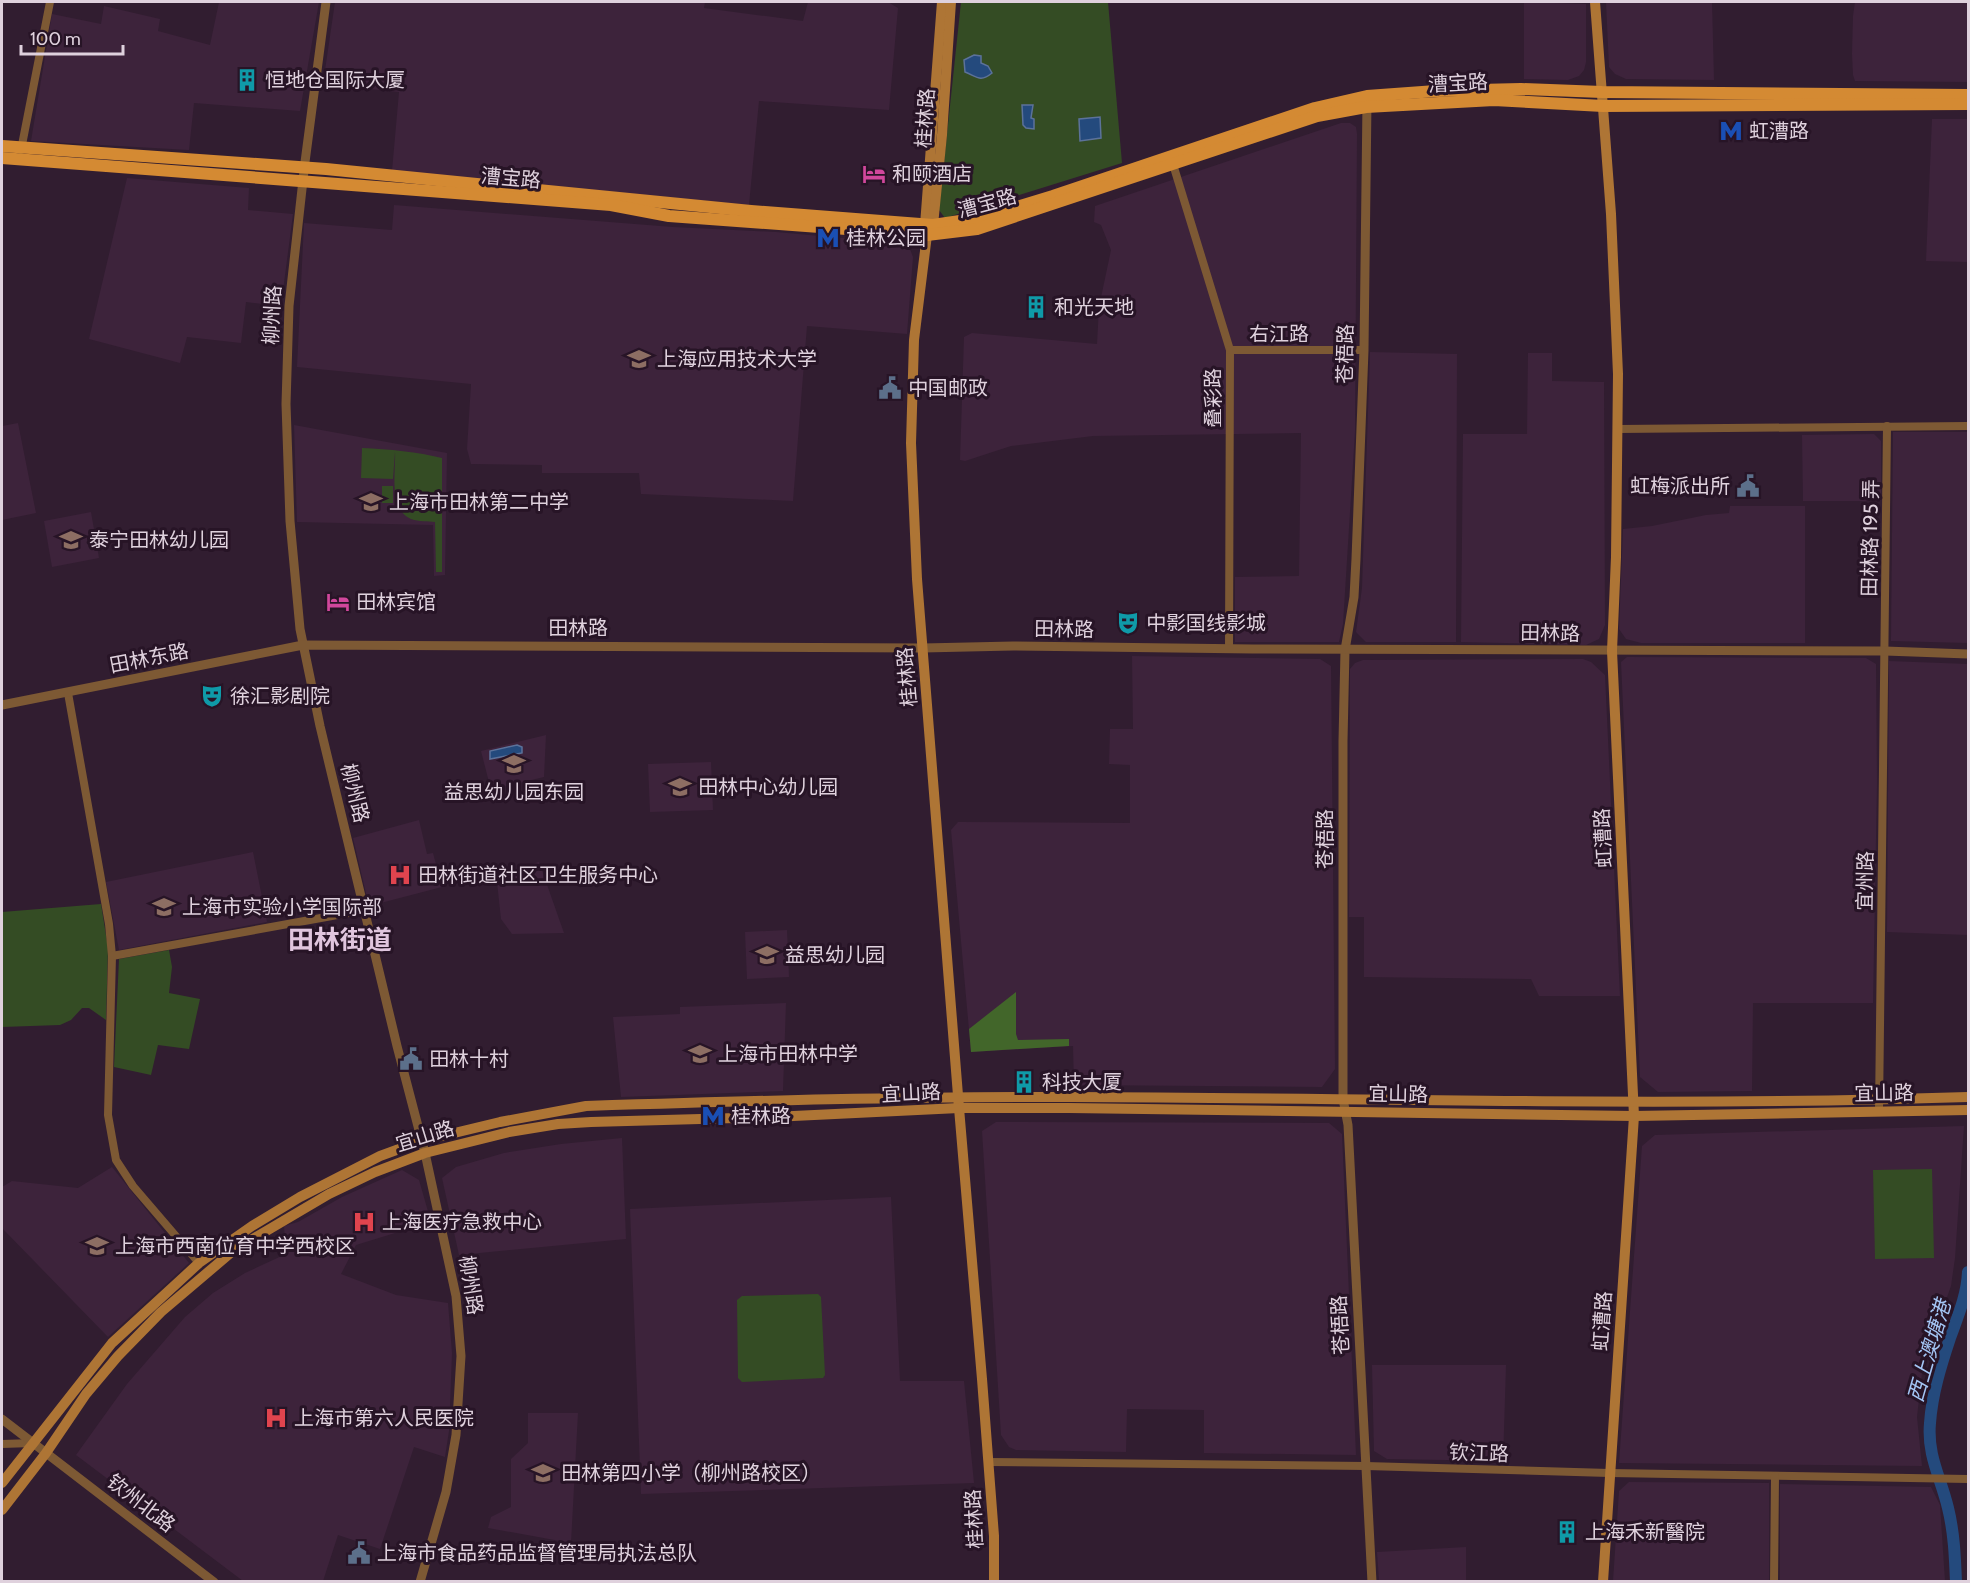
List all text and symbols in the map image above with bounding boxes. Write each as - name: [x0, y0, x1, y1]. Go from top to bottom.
- scale bar: [21, 18, 123, 56]
- text: 100 m: [30, 28, 81, 50]
- building icon: 恒地仓国际大厦: [234, 67, 260, 93]
- place label: 恒地仓国际大厦: [265, 68, 405, 92]
- street label: 漕宝路: [1427, 69, 1489, 97]
- street label: 桂林路: [911, 87, 939, 149]
- metro station icon: 虹漕路: [1718, 118, 1744, 144]
- place label: 虹漕路: [1749, 119, 1809, 143]
- hotel icon: 和颐酒店: [861, 161, 887, 187]
- place label: 和颐酒店: [892, 162, 972, 186]
- street label: 漕宝路: [480, 163, 542, 193]
- street label: 漕宝路: [955, 184, 1019, 222]
- metro station icon: 桂林公园: [815, 225, 841, 251]
- place label: 桂林公园: [846, 226, 926, 250]
- street label: 柳州路: [258, 284, 286, 346]
- building icon: 和光天地: [1023, 294, 1049, 320]
- place label: 和光天地: [1054, 295, 1134, 319]
- street label: 右江路: [1249, 322, 1309, 346]
- street label: 苍梧路: [1332, 324, 1358, 384]
- school or university icon: 上海应用技术大学: [626, 346, 652, 372]
- place label: 上海应用技术大学: [657, 347, 817, 371]
- street label: 叠彩路: [1201, 368, 1225, 428]
- public building icon: 中国邮政: [877, 375, 903, 401]
- place label: 中国邮政: [908, 376, 988, 400]
- public building icon: 虹梅派出所: [1735, 473, 1761, 499]
- place label: 虹梅派出所: [1630, 474, 1730, 498]
- street label: 田林路 195 弄: [1857, 479, 1883, 597]
- school or university icon: 上海市田林第二中学: [358, 489, 384, 515]
- place label: 上海市田林第二中学: [389, 490, 569, 514]
- school or university icon: 泰宁田林幼儿园: [58, 527, 84, 553]
- place label: 泰宁田林幼儿园: [89, 528, 229, 552]
- hotel icon: 田林宾馆: [325, 589, 351, 615]
- place label: 田林宾馆: [356, 590, 436, 614]
- theatre icon: 中影国线影城: [1115, 610, 1141, 636]
- place label: 中影国线影城: [1146, 611, 1266, 635]
- street label: 田林路: [548, 616, 608, 640]
- street label: 田林路: [1034, 616, 1094, 642]
- street label: 田林路: [1520, 620, 1580, 646]
- street label: 田林东路: [107, 639, 191, 677]
- street label: 桂林路: [892, 646, 922, 708]
- theatre icon: 徐汇影剧院: [199, 683, 225, 709]
- place label: 徐汇影剧院: [230, 684, 330, 708]
- school or university icon: 益思幼儿园东园: [501, 751, 527, 777]
- street label: 柳州路: [336, 761, 374, 825]
- school or university icon: 田林中心幼儿园: [667, 774, 693, 800]
- place label: 田林中心幼儿园: [698, 775, 838, 799]
- place label: 益思幼儿园东园: [444, 780, 584, 804]
- street label: 虹漕路: [1589, 807, 1617, 869]
- street label: 苍梧路: [1313, 809, 1337, 869]
- street label: 宜州路: [1852, 851, 1878, 911]
- hospital icon: 田林街道社区卫生服务中心: [387, 862, 413, 888]
- place label: 田林街道社区卫生服务中心: [418, 863, 658, 887]
- school or university icon: 上海市实验小学国际部: [151, 894, 177, 920]
- place label: 上海市实验小学国际部: [182, 895, 382, 919]
- district label: 田林街道: [288, 924, 392, 956]
- school or university icon: 益思幼儿园: [754, 942, 780, 968]
- place label: 益思幼儿园: [785, 943, 885, 967]
- school or university icon: 上海市田林中学: [687, 1041, 713, 1067]
- place label: 上海市田林中学: [718, 1042, 858, 1066]
- public building icon: 田林十村: [398, 1046, 424, 1072]
- place label: 田林十村: [429, 1047, 509, 1071]
- building icon: 科技大厦: [1011, 1069, 1037, 1095]
- place label: 科技大厦: [1042, 1070, 1122, 1094]
- street label: 宜山路: [880, 1079, 942, 1107]
- street label: 宜山路: [1854, 1080, 1914, 1106]
- street label: 宜山路: [1368, 1081, 1428, 1107]
- metro station icon: 桂林路: [700, 1103, 726, 1129]
- place label: 桂林路: [731, 1104, 791, 1128]
- street label: 宜山路: [393, 1116, 457, 1156]
- hospital icon: 上海医疗急救中心: [351, 1209, 377, 1235]
- place label: 上海医疗急救中心: [382, 1210, 542, 1234]
- school or university icon: 上海市西南位育中学西校区: [84, 1233, 110, 1259]
- place label: 上海市西南位育中学西校区: [115, 1234, 355, 1258]
- street label: 柳州路: [454, 1253, 488, 1317]
- street label: 虹漕路: [1588, 1290, 1616, 1352]
- street label: 苍梧路: [1326, 1294, 1354, 1356]
- water label: 西上澳塘港: [1903, 1294, 1956, 1405]
- hospital icon: 上海市第六人民医院: [263, 1405, 289, 1431]
- place label: 上海市第六人民医院: [294, 1406, 474, 1430]
- street label: 钦江路: [1449, 1440, 1509, 1466]
- school or university icon: 田林第四小学（柳州路校区）: [530, 1460, 556, 1486]
- place label: 田林第四小学（柳州路校区）: [561, 1461, 821, 1485]
- street label: 钦州北路: [102, 1469, 180, 1537]
- street label: 桂林路: [960, 1488, 988, 1550]
- building icon: 上海禾新醫院: [1554, 1519, 1580, 1545]
- place label: 上海禾新醫院: [1585, 1520, 1705, 1544]
- public building icon: 上海市食品药品监督管理局执法总队: [346, 1540, 372, 1566]
- place label: 上海市食品药品监督管理局执法总队: [377, 1541, 697, 1565]

